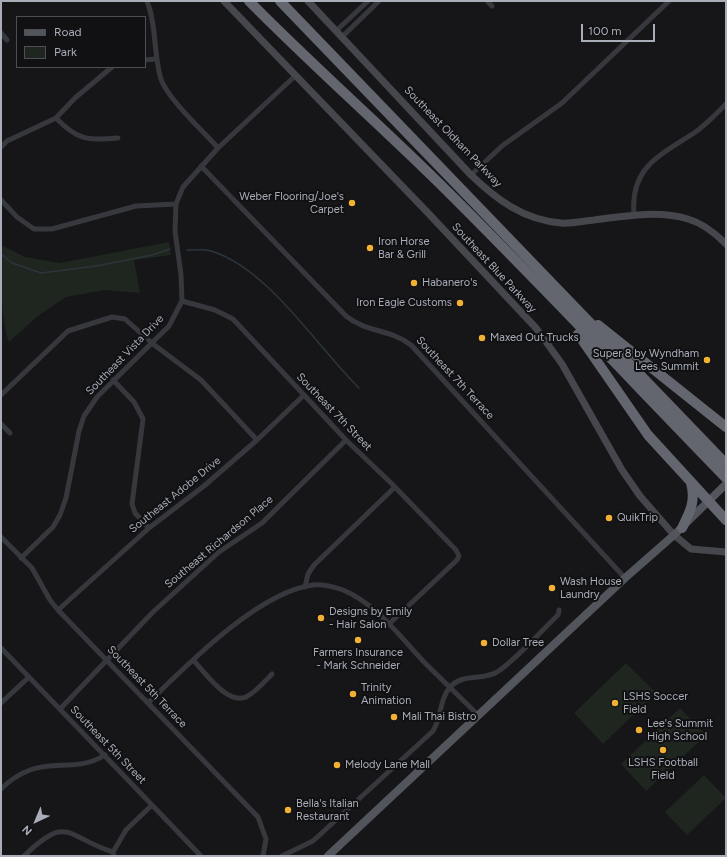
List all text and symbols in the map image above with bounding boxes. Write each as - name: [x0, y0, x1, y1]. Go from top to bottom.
- legend: [16, 16, 146, 68]
- scale bar: [583, 16, 657, 42]
- text: 100 m: [588, 24, 622, 38]
- text: Road: [54, 25, 82, 39]
- text: Park: [54, 45, 77, 59]
- street label: Southeast Oldham Parkway: [401, 84, 505, 190]
- place label: Weber Flooring/Joe's Carpet: [239, 190, 344, 216]
- marker: Weber Flooring/Joe's Carpet: [347, 198, 357, 208]
- street label: Southeast Blue Parkway: [449, 220, 539, 316]
- place label: Iron Horse Bar & Grill: [378, 235, 429, 261]
- marker: Iron Horse Bar & Grill: [365, 243, 375, 253]
- place label: Habanero's: [422, 276, 477, 290]
- marker: Habanero's: [409, 278, 419, 288]
- place label: Iron Eagle Customs: [356, 296, 452, 310]
- marker: Iron Eagle Customs: [455, 298, 465, 308]
- street label: Southeast Vista Drive: [83, 312, 167, 398]
- place label: Maxed Out Trucks: [490, 331, 579, 345]
- marker: Maxed Out Trucks: [477, 333, 487, 343]
- street label: Southeast 7th Terrace: [413, 334, 497, 422]
- place label: Super 8 by Wyndham Lees Summit: [593, 347, 699, 373]
- marker: Super 8 by Wyndham Lees Summit: [702, 355, 712, 365]
- street label: Southeast 7th Street: [294, 370, 374, 454]
- street label: Southeast Adobe Drive: [127, 454, 223, 536]
- street label: Southeast Richardson Place: [162, 493, 276, 591]
- place label: QuikTrip: [617, 511, 658, 525]
- marker: QuikTrip: [604, 513, 614, 523]
- place label: Wash House Laundry: [560, 575, 622, 601]
- marker: Wash House Laundry: [547, 583, 557, 593]
- place label: Designs by Emily - Hair Salon: [329, 605, 412, 631]
- marker: Designs by Emily - Hair Salon: [316, 613, 326, 623]
- marker: Farmers Insurance - Mark Schneider: [353, 635, 363, 645]
- place label: Dollar Tree: [492, 636, 544, 650]
- marker: Dollar Tree: [479, 638, 489, 648]
- street label: Southeast 5th Terrace: [104, 643, 190, 731]
- place label: Farmers Insurance - Mark Schneider: [313, 646, 403, 672]
- place label: Trinity Animation: [361, 681, 411, 707]
- marker: Trinity Animation: [348, 689, 358, 699]
- place label: LSHS Soccer Field: [623, 690, 688, 716]
- marker: LSHS Soccer Field: [610, 698, 620, 708]
- street label: Southeast 5th Street: [67, 703, 149, 787]
- place label: Mali Thai Bistro: [402, 710, 476, 724]
- marker: Mali Thai Bistro: [389, 712, 399, 722]
- place label: Lee's Summit High School: [647, 717, 713, 743]
- marker: Lee's Summit High School: [634, 725, 644, 735]
- marker: LSHS Football Field: [658, 745, 668, 755]
- place label: LSHS Football Field: [628, 756, 698, 782]
- place label: Melody Lane Mall: [345, 758, 430, 772]
- marker: Melody Lane Mall: [332, 760, 342, 770]
- place label: Bella's Italian Restaurant: [296, 797, 359, 823]
- north arrow: [16, 801, 56, 841]
- marker: Bella's Italian Restaurant: [283, 805, 293, 815]
- text: N: [20, 822, 35, 838]

